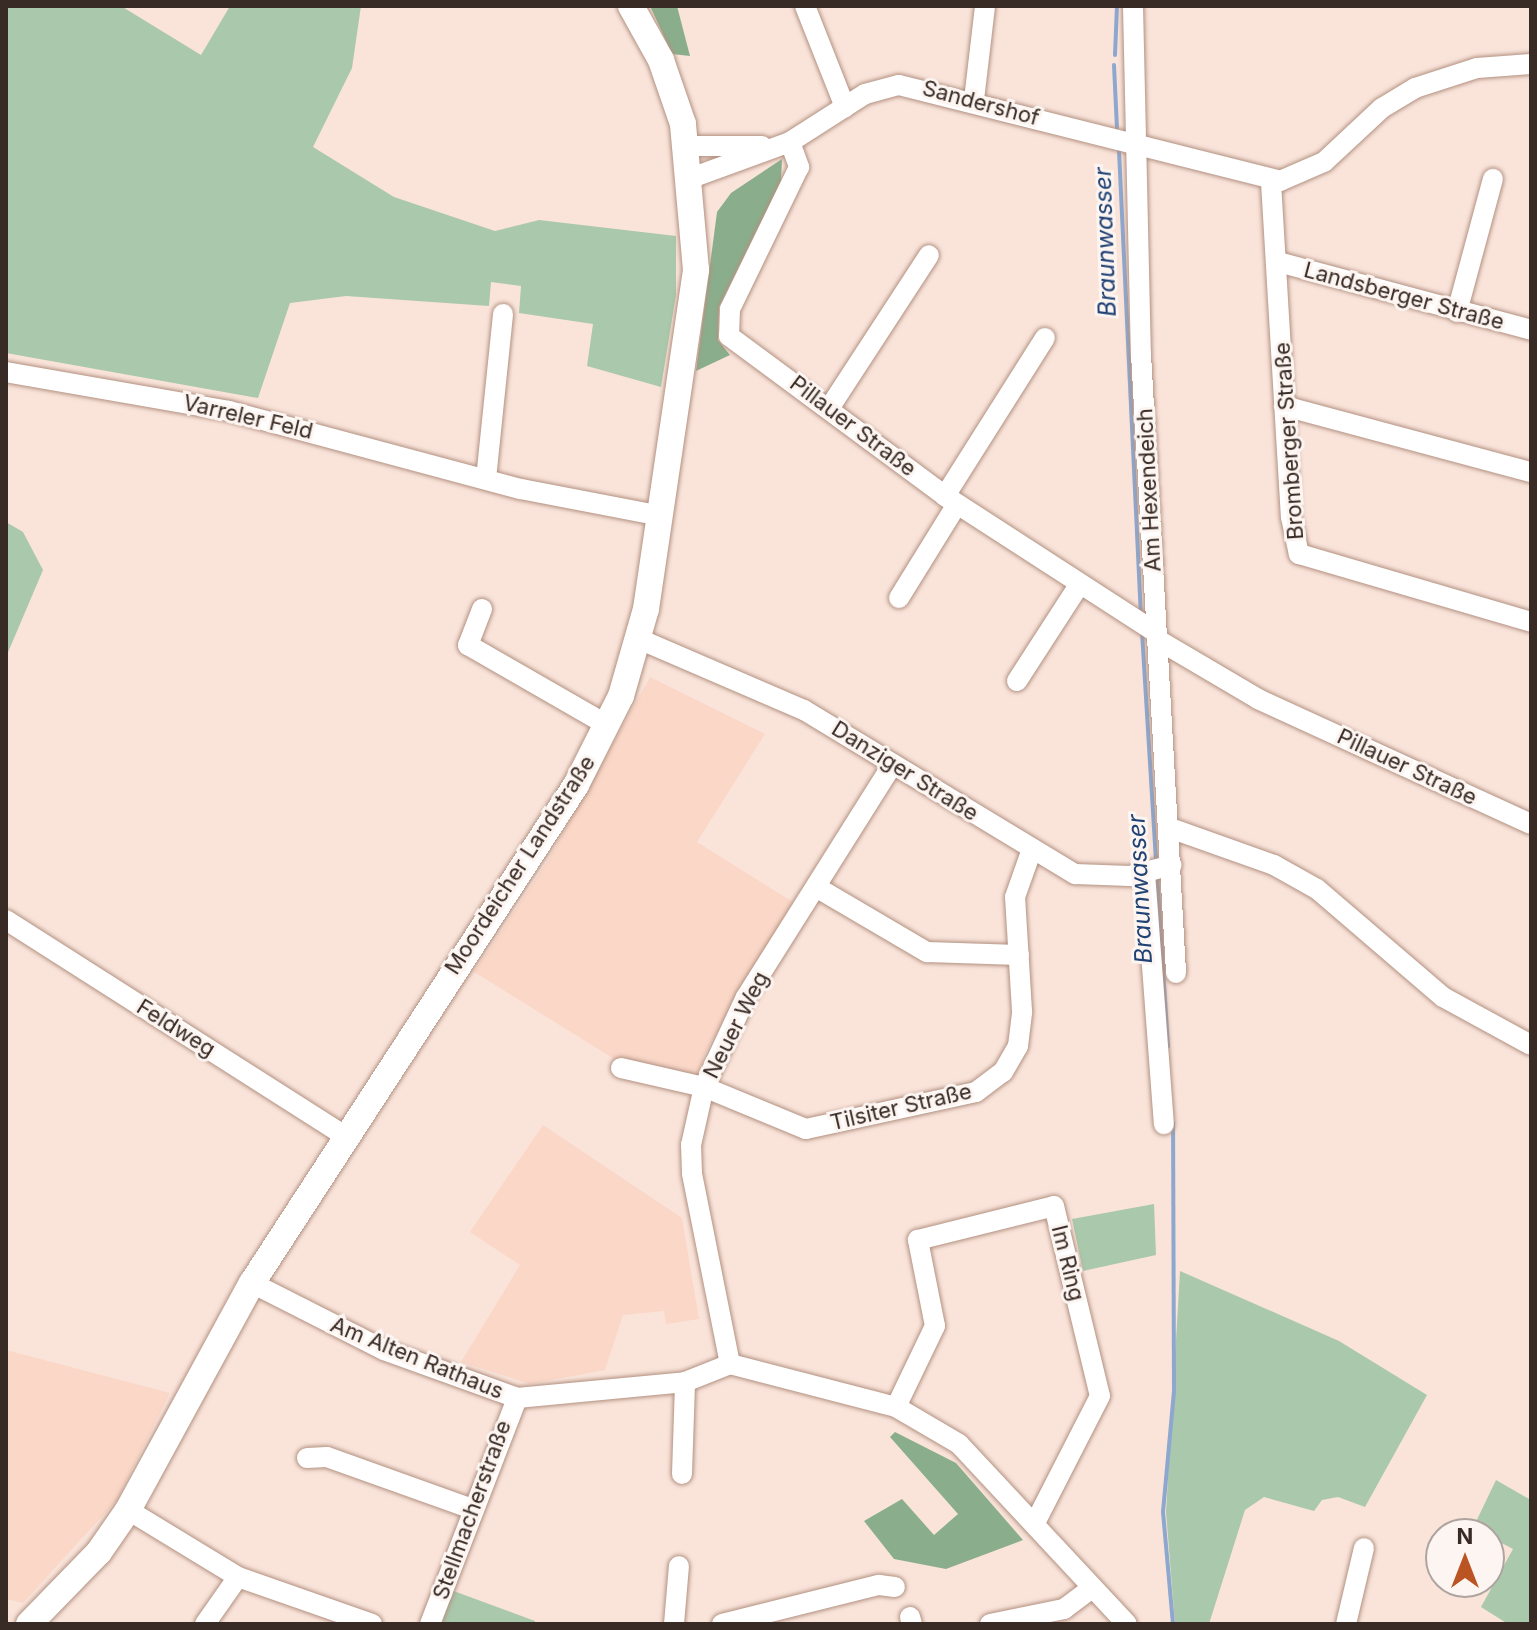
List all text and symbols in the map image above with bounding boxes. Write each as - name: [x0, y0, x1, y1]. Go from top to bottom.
- street label: Sandershof: [920, 75, 1042, 131]
- water label: Braunwasser: [1088, 167, 1122, 317]
- street label: Landsberger Straße: [1301, 257, 1507, 335]
- street label: Bromberger Straße: [1269, 341, 1309, 541]
- street label: Pillauer Straße: [785, 370, 921, 482]
- street label: Varreler Feld: [181, 389, 315, 445]
- street label: Am Hexendeich: [1132, 407, 1166, 573]
- street label: Danziger Straße: [827, 715, 983, 827]
- street label: Pillauer Straße: [1333, 723, 1481, 811]
- street label: Moordeicher Landstraße: [439, 751, 601, 979]
- water label: Braunwasser: [1122, 814, 1158, 964]
- street label: Neuer Weg: [698, 967, 774, 1083]
- street label: Feldweg: [132, 994, 220, 1062]
- street label: Tilsiter Straße: [828, 1078, 974, 1136]
- street label: Im Ring: [1046, 1222, 1090, 1304]
- street label: Am Alten Rathaus: [327, 1311, 507, 1405]
- street label: Stellmacherstraße: [427, 1417, 517, 1603]
- north arrow: [1425, 1518, 1505, 1598]
- text: N: [1457, 1523, 1473, 1549]

